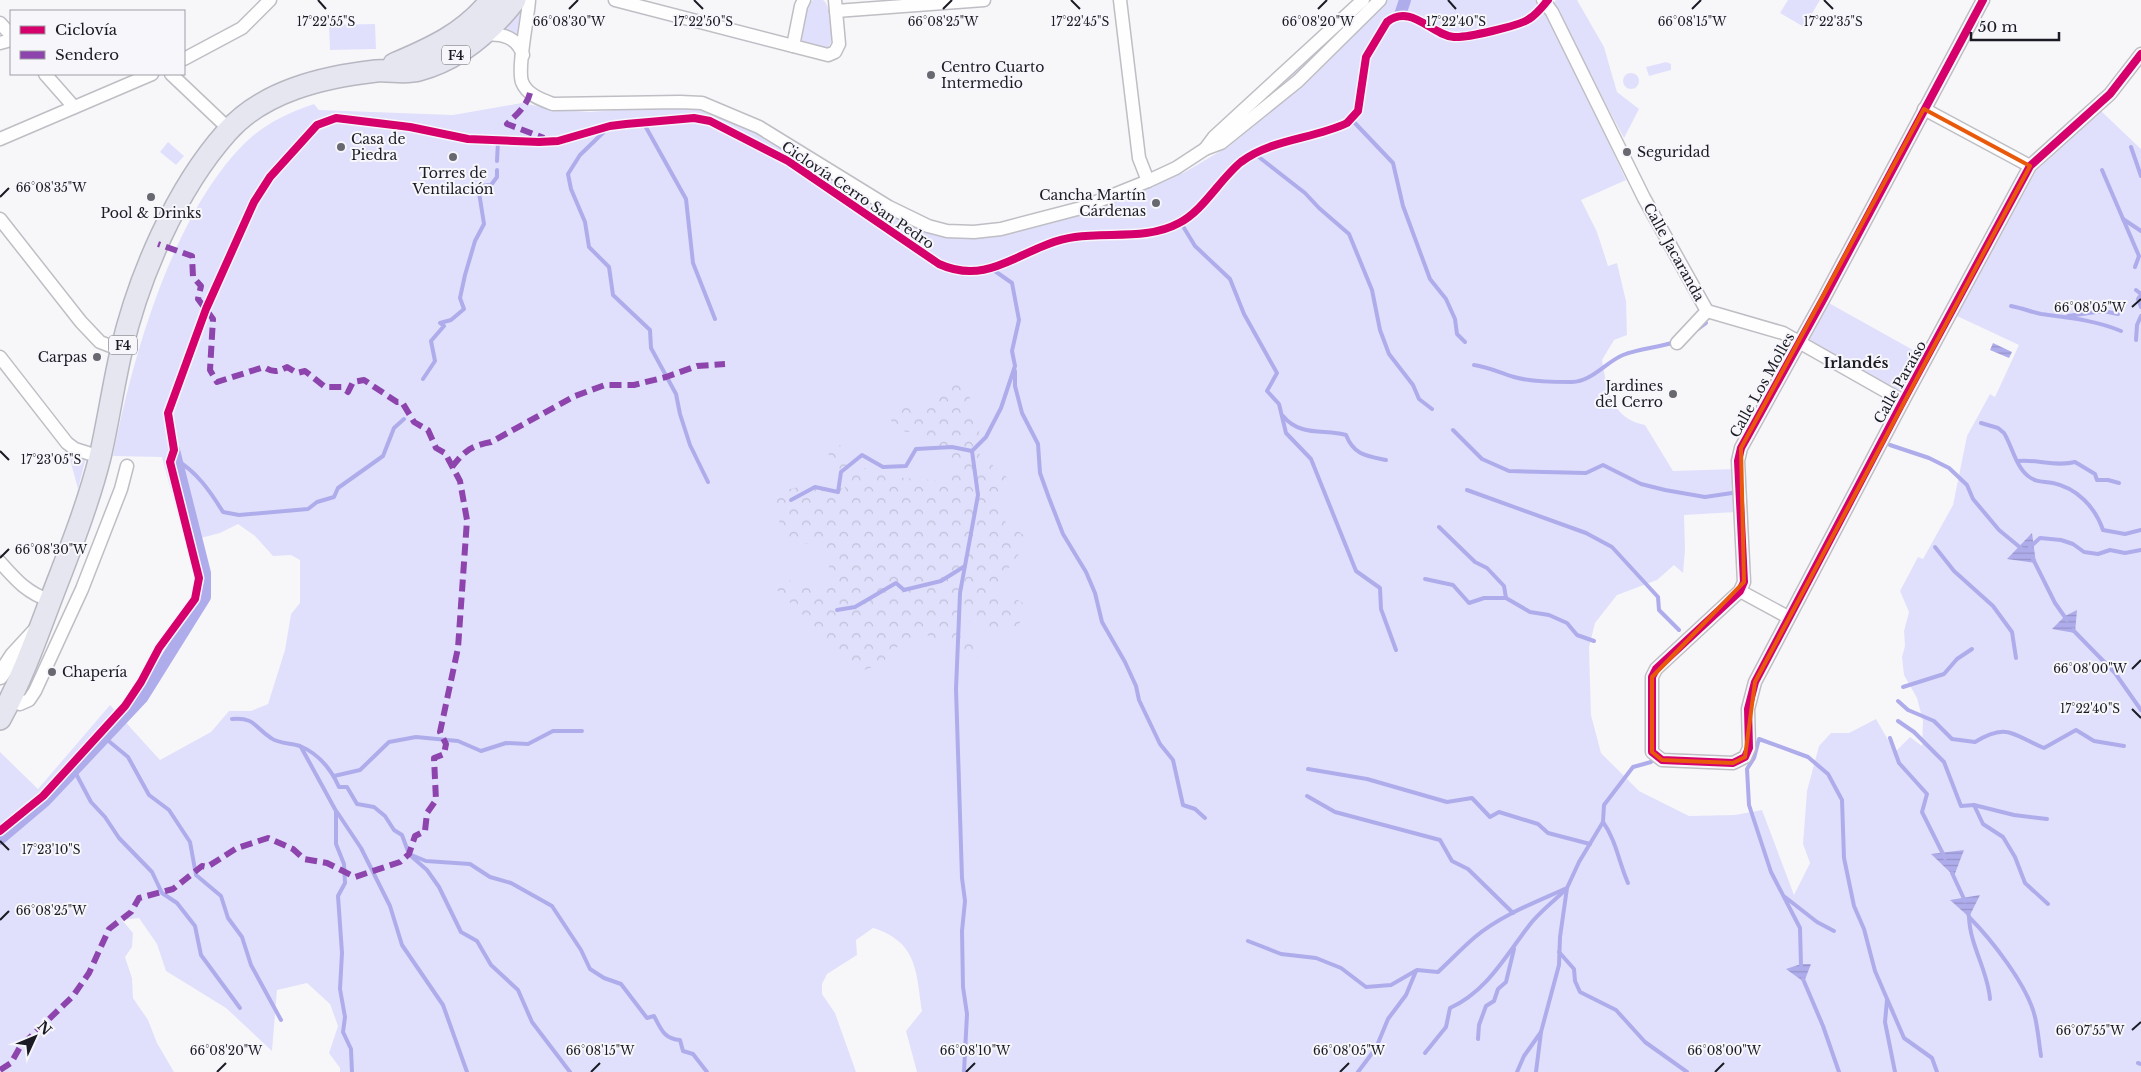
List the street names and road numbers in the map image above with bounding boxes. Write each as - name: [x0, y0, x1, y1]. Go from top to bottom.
- road number: F4: [442, 46, 470, 64]
- street label: Ciclovía Cerro San Pedro: [778, 137, 938, 253]
- street label: Calle Jacaranda: [1640, 200, 1709, 304]
- street label: Calle Los Molles: [1726, 329, 1798, 441]
- road number: F4: [109, 336, 137, 354]
- street label: Calle Paraíso: [1870, 337, 1930, 427]

